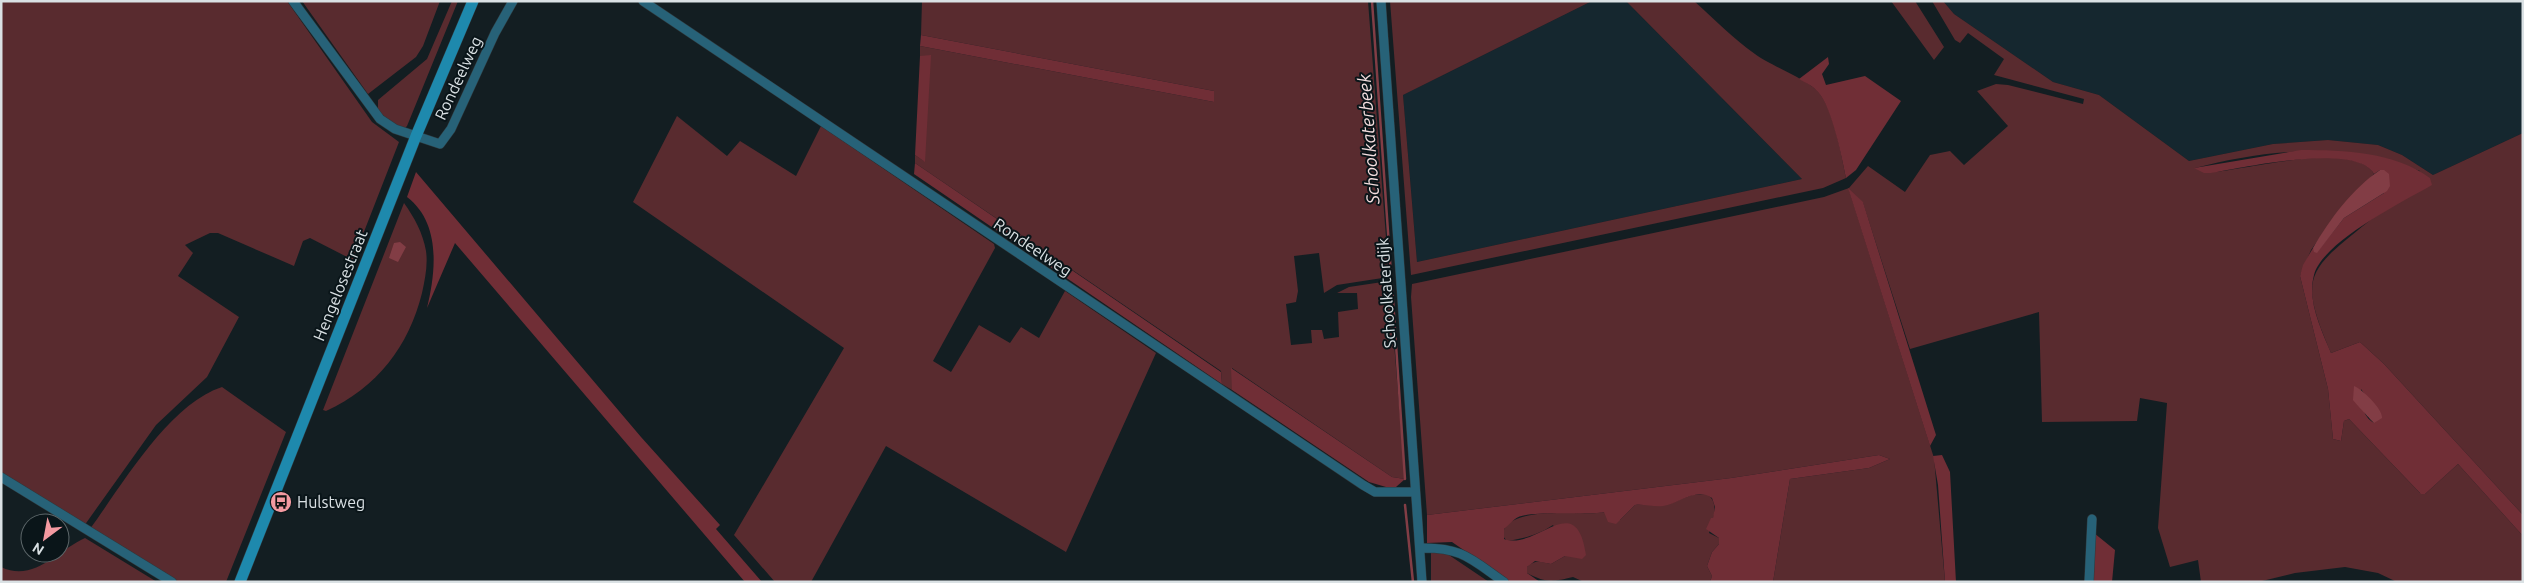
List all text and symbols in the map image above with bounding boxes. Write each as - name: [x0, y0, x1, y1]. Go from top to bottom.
- street label: Rondeelweg: [431, 33, 485, 123]
- water label: Schoolkaterbeek: [1353, 72, 1383, 206]
- street label: Rondeelweg: [991, 214, 1075, 280]
- street label: Hengelosestraat: [309, 226, 371, 343]
- street label: Schoolkaterdijk: [1373, 237, 1399, 349]
- bus stop icon: Hulstweg: [269, 490, 293, 514]
- place label: Hulstweg: [297, 493, 365, 511]
- north arrow: [20, 513, 70, 563]
- text: N: [29, 539, 47, 559]

